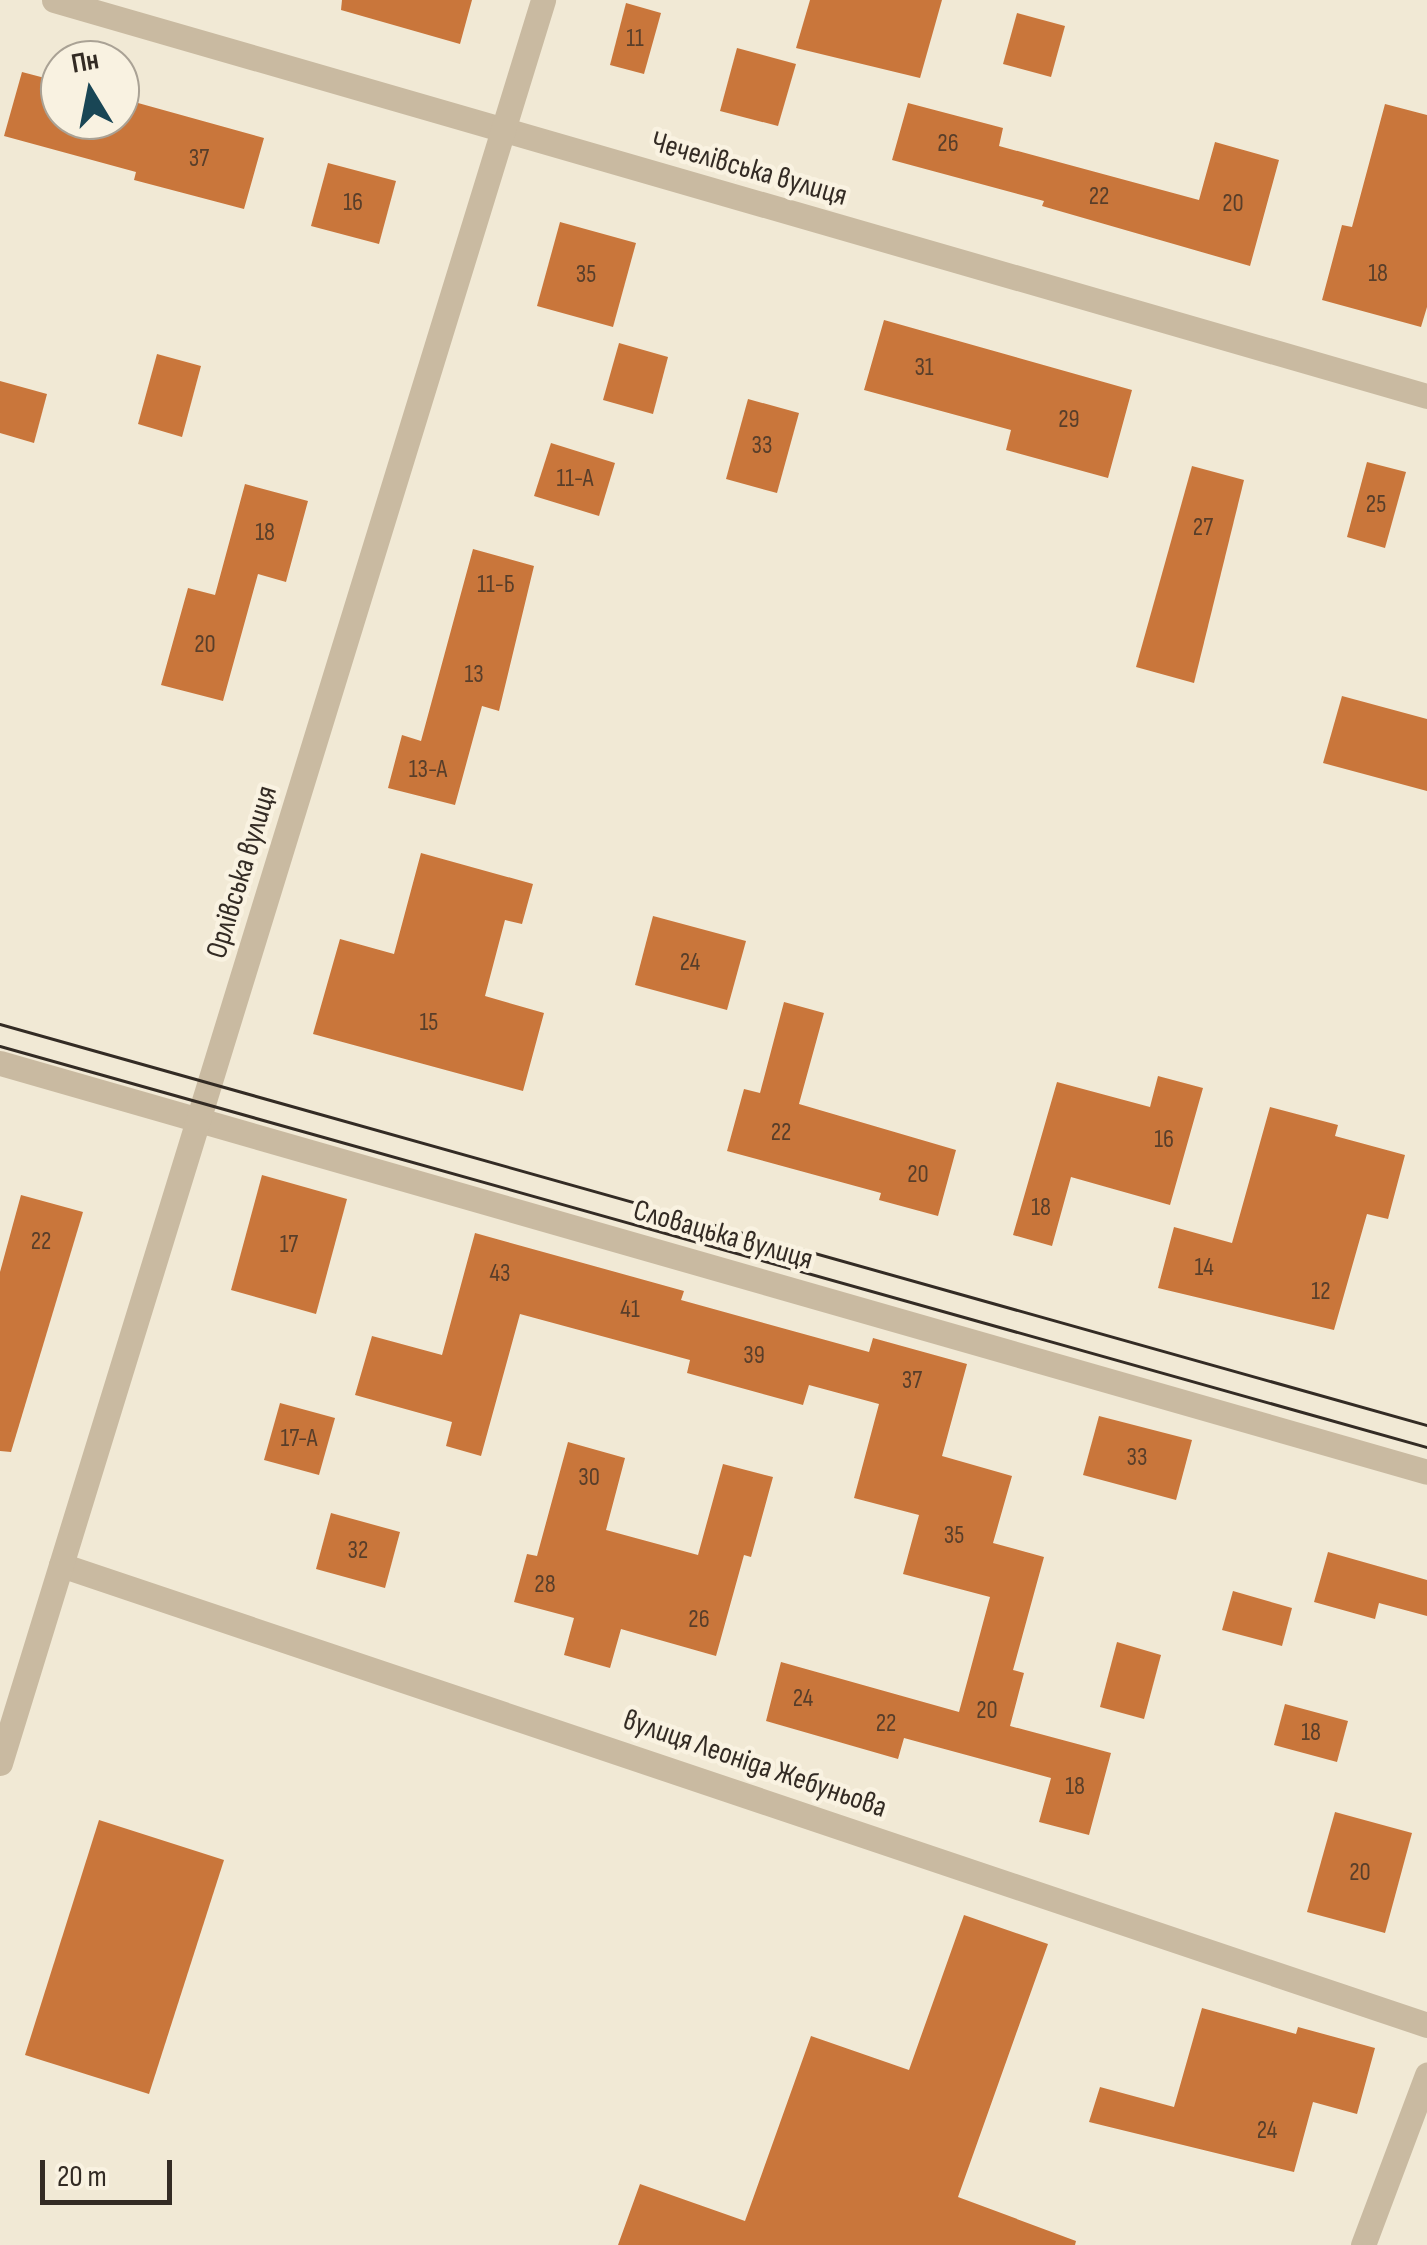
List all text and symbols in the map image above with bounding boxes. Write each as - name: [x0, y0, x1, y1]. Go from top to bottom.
- house number: 11: [626, 24, 644, 54]
- north arrow: [40, 40, 140, 140]
- text: Пн: [69, 43, 101, 81]
- street label: Чечелівська вулиця: [647, 124, 851, 214]
- house number: 26: [937, 129, 959, 159]
- house number: 37: [189, 144, 209, 174]
- house number: 22: [1089, 182, 1109, 212]
- house number: 16: [343, 188, 363, 218]
- house number: 20: [1222, 189, 1244, 219]
- house number: 18: [1368, 259, 1388, 289]
- house number: 35: [576, 260, 596, 290]
- house number: 31: [914, 353, 934, 383]
- house number: 29: [1058, 405, 1080, 435]
- house number: 33: [752, 431, 772, 461]
- house number: 11-А: [557, 464, 593, 494]
- house number: 25: [1366, 490, 1386, 520]
- house number: 27: [1193, 513, 1213, 543]
- house number: 18: [255, 518, 275, 548]
- house number: 11-Б: [477, 570, 515, 600]
- house number: 20: [194, 630, 216, 660]
- house number: 13: [464, 660, 484, 690]
- house number: 13-А: [409, 755, 447, 785]
- street label: Орлівська вулиця: [199, 781, 285, 963]
- house number: 24: [680, 948, 700, 978]
- house number: 15: [420, 1008, 438, 1038]
- house number: 22: [771, 1118, 791, 1148]
- house number: 16: [1154, 1125, 1174, 1155]
- house number: 20: [907, 1160, 929, 1190]
- street label: Словацька вулиця: [629, 1192, 817, 1278]
- house number: 18: [1031, 1193, 1051, 1223]
- house number: 22: [31, 1227, 51, 1257]
- house number: 17: [280, 1230, 298, 1260]
- house number: 14: [1194, 1253, 1214, 1283]
- house number: 43: [489, 1259, 511, 1289]
- house number: 12: [1311, 1277, 1331, 1307]
- house number: 41: [620, 1295, 640, 1325]
- house number: 39: [743, 1341, 765, 1371]
- house number: 37: [902, 1366, 922, 1396]
- house number: 17-А: [281, 1424, 317, 1454]
- house number: 33: [1127, 1443, 1147, 1473]
- house number: 30: [578, 1463, 600, 1493]
- house number: 35: [944, 1521, 964, 1551]
- house number: 32: [348, 1536, 368, 1566]
- house number: 28: [534, 1570, 556, 1600]
- house number: 26: [688, 1605, 710, 1635]
- house number: 24: [793, 1684, 813, 1714]
- house number: 20: [976, 1696, 998, 1726]
- street label: вулиця Леоніда Жебуньова: [619, 1702, 891, 1826]
- house number: 22: [876, 1709, 896, 1739]
- house number: 18: [1301, 1718, 1321, 1748]
- house number: 18: [1065, 1772, 1085, 1802]
- house number: 20: [1349, 1858, 1371, 1888]
- house number: 24: [1257, 2116, 1277, 2146]
- scale bar: [45, 2140, 178, 2202]
- text: 20 m: [57, 2159, 107, 2195]

